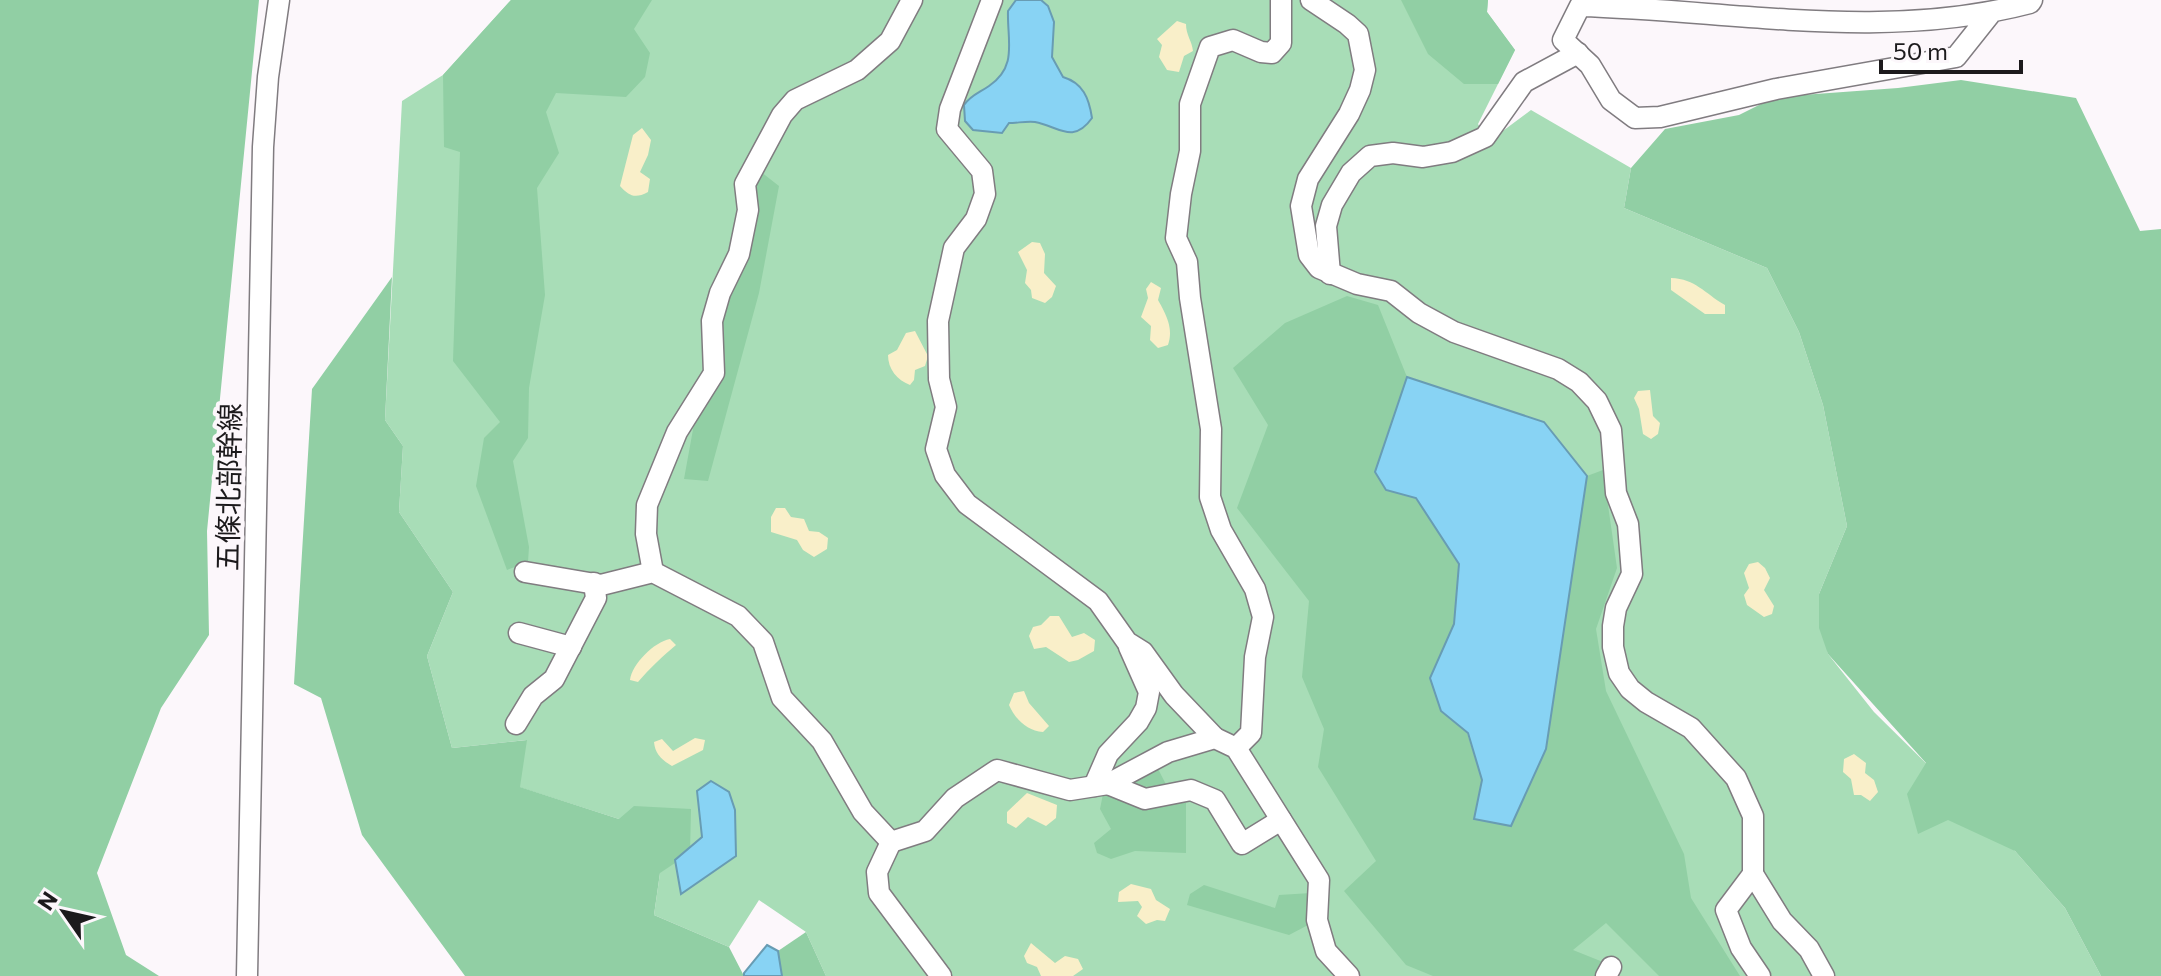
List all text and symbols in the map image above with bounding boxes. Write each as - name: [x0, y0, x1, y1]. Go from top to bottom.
- scale bar: [1881, 24, 2021, 74]
- text: 50 m: [1893, 36, 1948, 65]
- street label: 五條北部幹線: [210, 403, 246, 571]
- north arrow: [24, 872, 104, 952]
- text: N: [31, 886, 63, 915]

